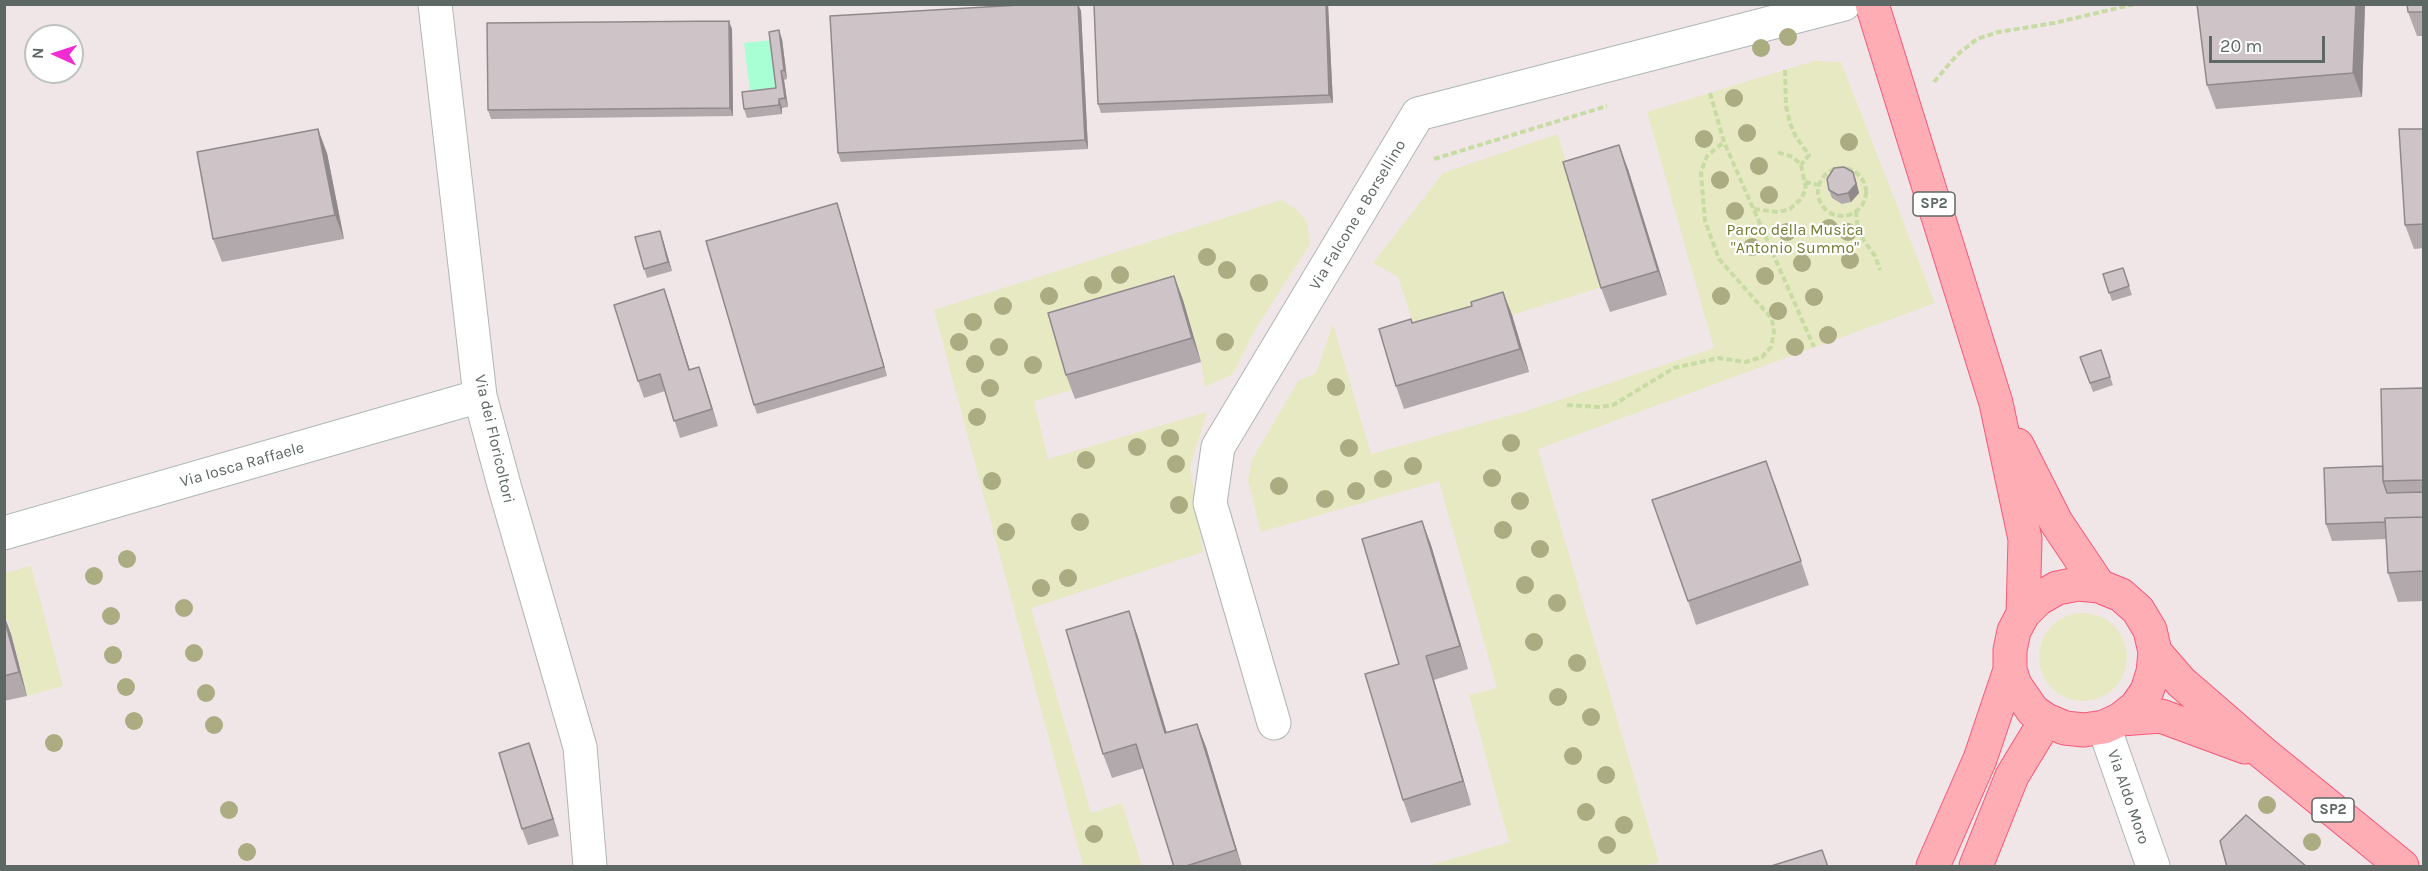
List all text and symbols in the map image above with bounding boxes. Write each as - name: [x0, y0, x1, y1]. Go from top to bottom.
- north arrow: [24, 24, 84, 84]
- scale bar: [2212, 24, 2328, 62]
- text: 20 m: [2220, 35, 2262, 57]
- text: N: [28, 47, 47, 59]
- street label: Via Falcone e Borsellino: [1306, 137, 1410, 293]
- road number: SP2: [1913, 192, 1955, 216]
- park label: Parco della Musica "Antonio Summo": [1727, 220, 1863, 258]
- street label: Via dei Floricoltori: [470, 373, 518, 505]
- street label: Via Iosca Raffaele: [178, 438, 306, 492]
- street label: Via Aldo Moro: [2103, 747, 2153, 847]
- road number: SP2: [2312, 798, 2354, 822]

